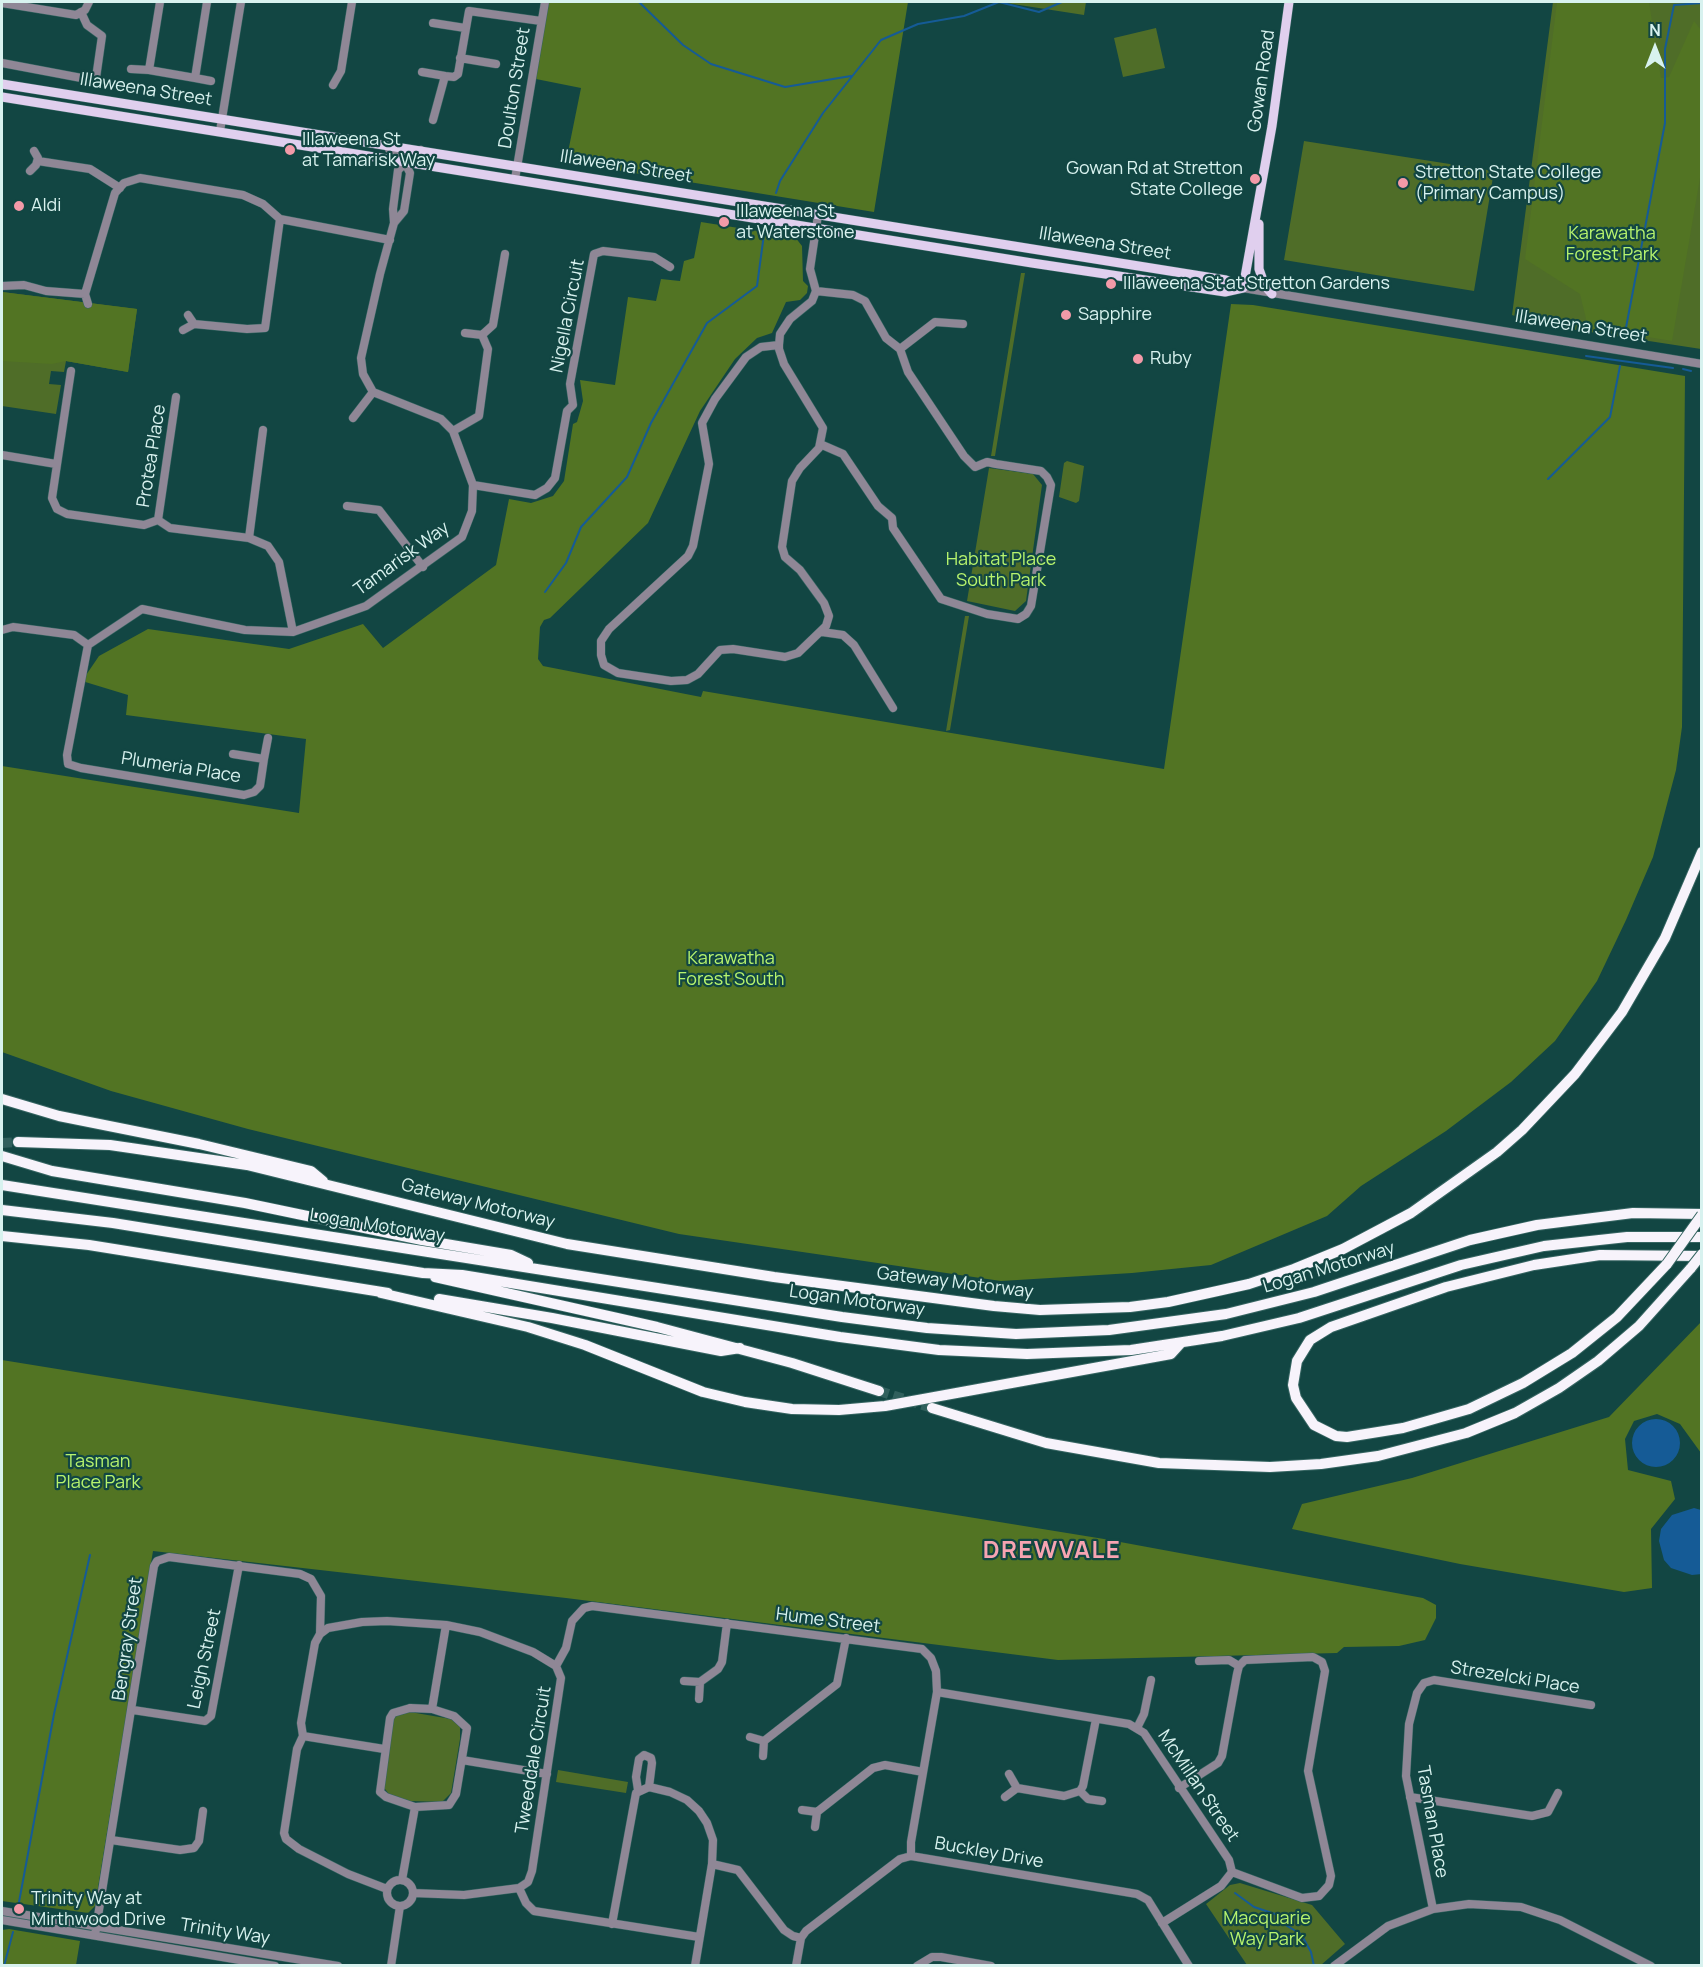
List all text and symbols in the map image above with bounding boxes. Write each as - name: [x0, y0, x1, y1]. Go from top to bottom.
- north arrow: [1625, 18, 1685, 78]
- text: N: [1649, 19, 1661, 41]
- street label: Doulton Street: [495, 26, 535, 150]
- street label: Gowan Road: [1244, 28, 1280, 134]
- street label: Illaweena Street: [78, 69, 214, 111]
- place label: Illaweena St at Tamarisk Way: [302, 129, 435, 172]
- marker: Illaweena St at Tamarisk Way: [283, 143, 297, 157]
- street label: Illaweena Street: [558, 146, 694, 188]
- place label: Gowan Rd at Stretton State College: [1066, 158, 1243, 201]
- place label: Stretton State College (Primary Campus): [1415, 162, 1601, 204]
- marker: Gowan Rd at Stretton State College: [1248, 172, 1262, 186]
- marker: Stretton State College (Primary Campus): [1396, 176, 1410, 190]
- place label: Aldi: [31, 195, 61, 217]
- marker: Aldi: [12, 199, 26, 213]
- place label: Illaweena St at Waterstone: [736, 201, 854, 244]
- marker: Illaweena St at Waterstone: [717, 215, 731, 229]
- street label: Illaweena Street: [1037, 223, 1173, 265]
- park label: Karawatha Forest Park: [1566, 223, 1658, 266]
- street label: Nigella Circuit: [546, 257, 590, 375]
- place label: Illaweena St at Stretton Gardens: [1123, 273, 1390, 295]
- marker: Illaweena St at Stretton Gardens: [1104, 277, 1118, 291]
- place label: Sapphire: [1078, 304, 1152, 326]
- street label: Illaweena Street: [1513, 306, 1649, 348]
- marker: Sapphire: [1059, 308, 1073, 322]
- place label: Ruby: [1150, 348, 1192, 370]
- marker: Ruby: [1131, 352, 1145, 366]
- street label: Protea Place: [133, 403, 171, 509]
- street label: Tamarisk Way: [350, 517, 454, 601]
- park label: Habitat Place South Park: [946, 549, 1056, 592]
- street label: Plumeria Place: [120, 748, 242, 788]
- park label: Karawatha Forest South: [678, 948, 784, 990]
- street label: Gateway Motorway: [399, 1174, 557, 1234]
- street label: Logan Motorway: [308, 1205, 446, 1247]
- street label: Logan Motorway: [1260, 1238, 1398, 1298]
- street label: Gateway Motorway: [876, 1263, 1034, 1303]
- street label: Logan Motorway: [788, 1281, 926, 1321]
- park label: Tasman Place Park: [56, 1451, 140, 1494]
- district label: DREWVALE: [983, 1537, 1121, 1565]
- street label: Bengray Street: [109, 1576, 147, 1702]
- street label: Hume Street: [774, 1604, 882, 1638]
- street label: Leigh Street: [184, 1607, 226, 1711]
- street label: Strezelcki Place: [1449, 1657, 1581, 1699]
- street label: Tweeddale Circuit: [512, 1685, 556, 1835]
- street label: McMillan Street: [1153, 1726, 1243, 1846]
- street label: Tasman Place: [1411, 1764, 1453, 1880]
- street label: Buckley Drive: [933, 1833, 1045, 1873]
- place label: Trinity Way at Mirthwood Drive: [31, 1888, 166, 1930]
- marker: Trinity Way at Mirthwood Drive: [12, 1902, 26, 1916]
- park label: Macquarie Way Park: [1223, 1908, 1311, 1950]
- street label: Trinity Way: [179, 1914, 271, 1950]

